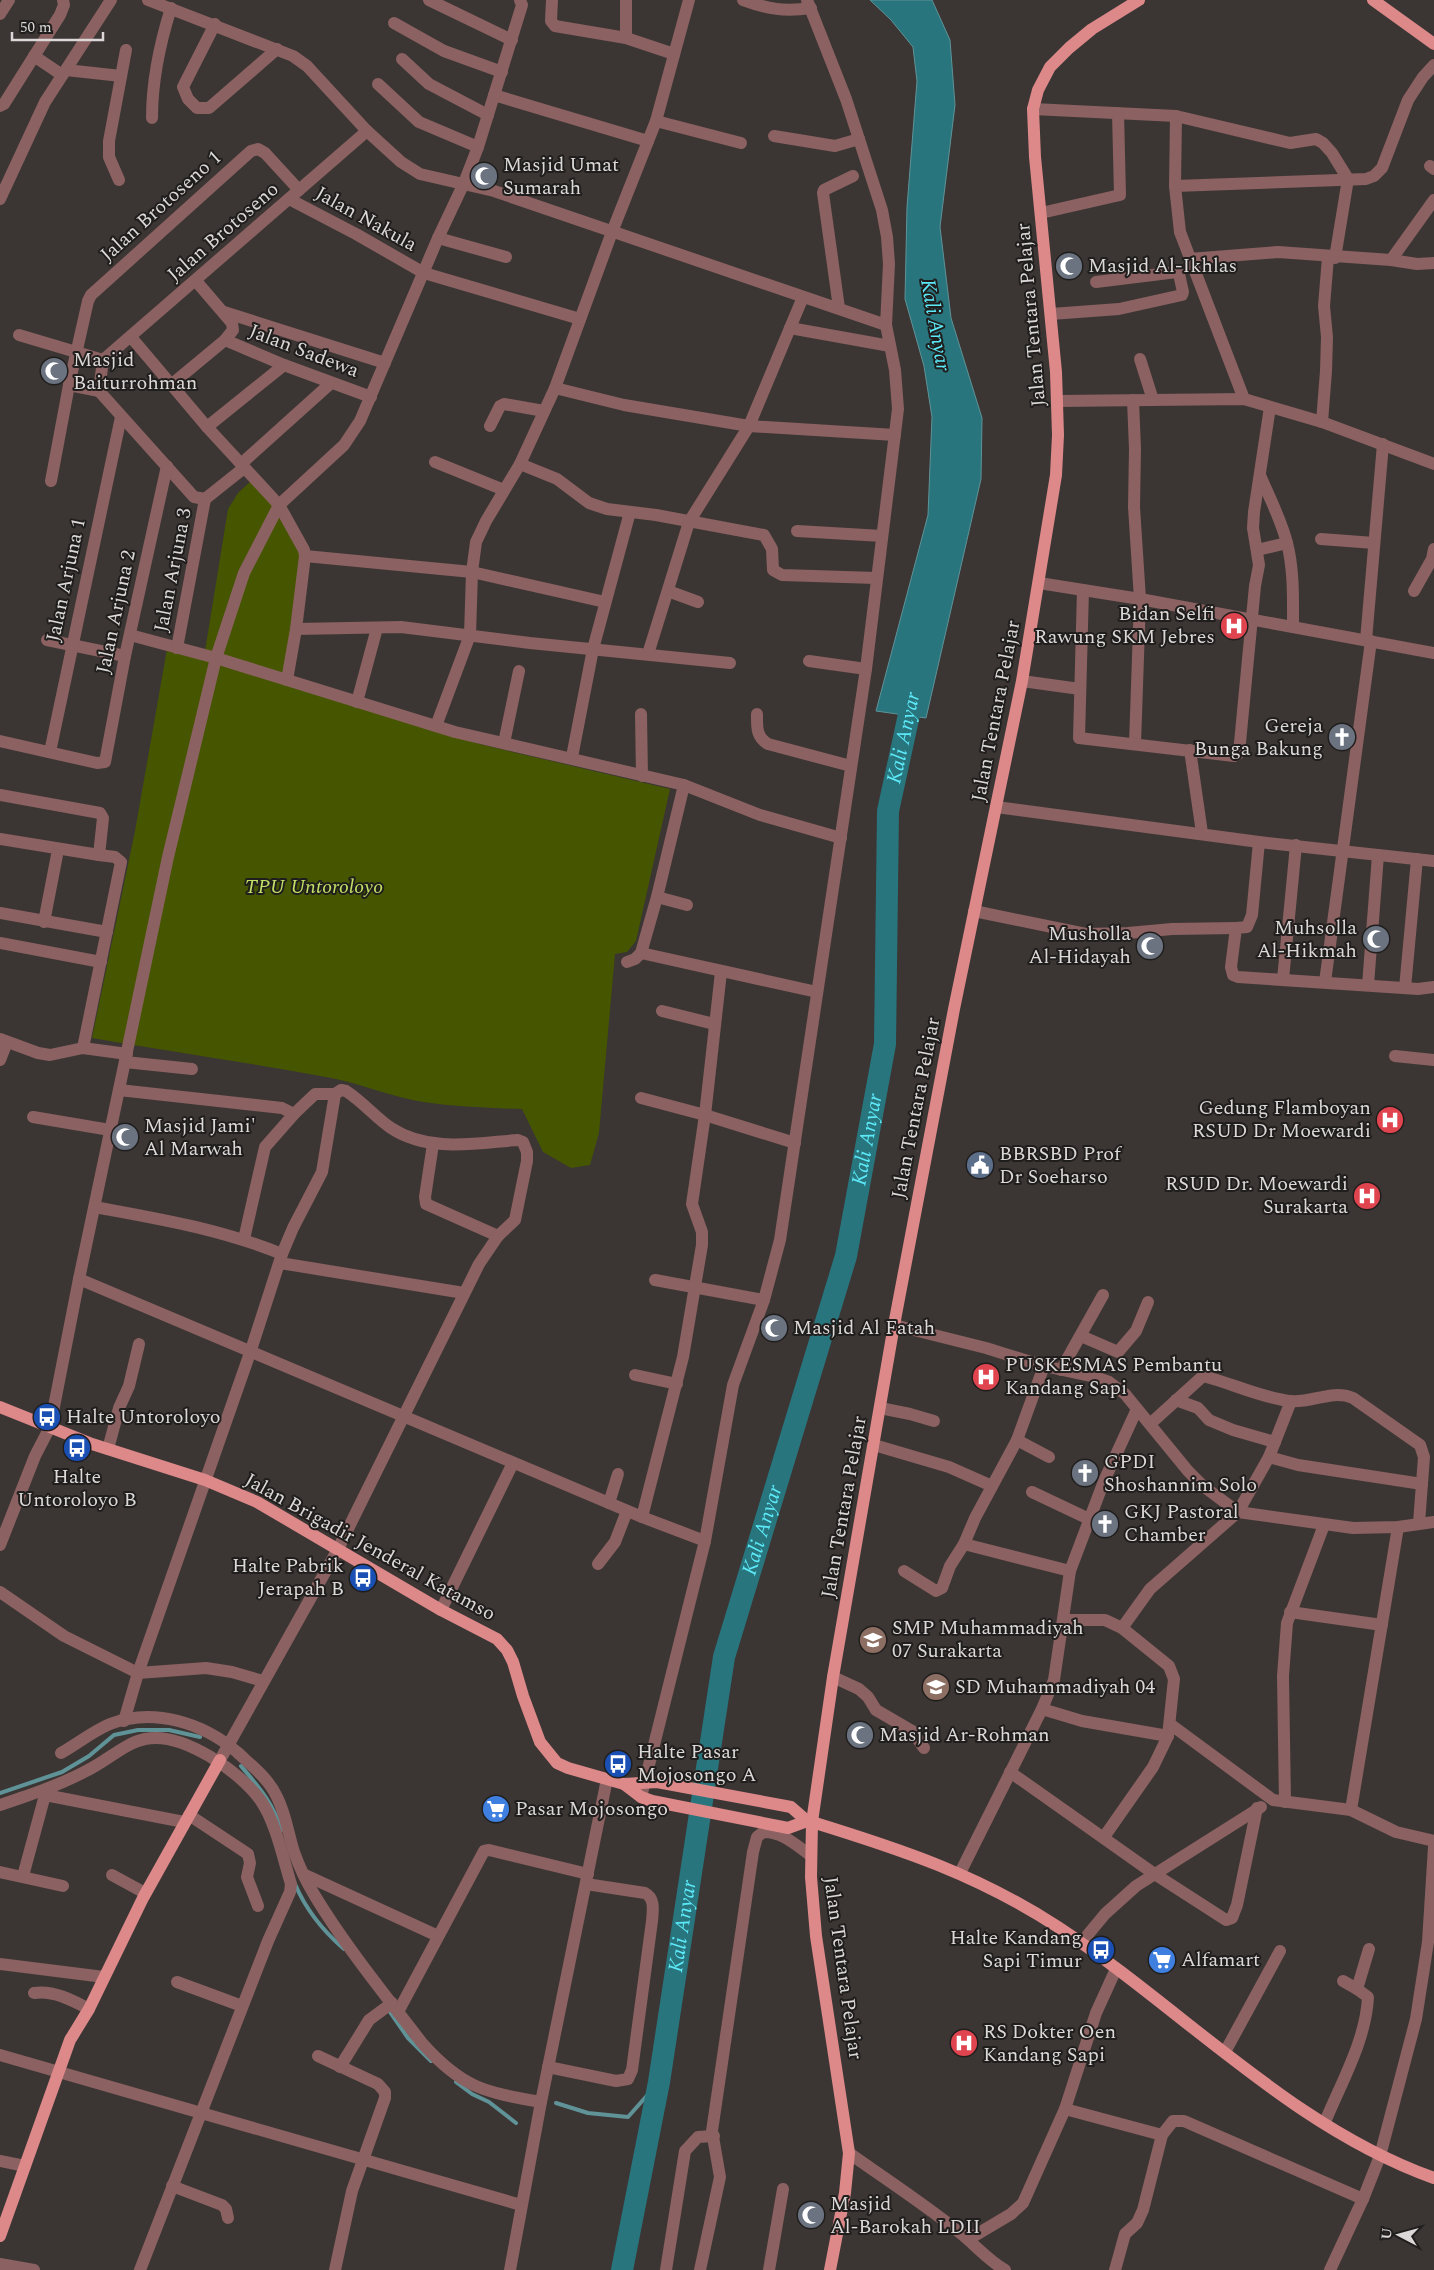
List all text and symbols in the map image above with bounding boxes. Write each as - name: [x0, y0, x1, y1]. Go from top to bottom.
- scale bar: [12, 10, 104, 42]
- text: 50 m: [20, 16, 52, 39]
- street label: Jalan Brotoseno 1: [95, 145, 227, 267]
- place label: Masjid Umat Sumarah: [503, 150, 619, 203]
- mosque icon: Masjid Umat Sumarah: [469, 161, 499, 191]
- street label: Jalan Brotoseno: [162, 177, 284, 287]
- street label: Jalan Nakula: [310, 179, 423, 259]
- street label: Jalan Tentara Pelajar: [1008, 222, 1054, 408]
- mosque icon: Masjid Al-Ikhlas: [1054, 251, 1084, 281]
- place label: Masjid Al-Ikhlas: [1088, 251, 1237, 281]
- water label: Kali Anyar: [911, 276, 959, 374]
- street label: Jalan Sadewa: [245, 316, 364, 386]
- place label: Masjid Baiturrohman: [73, 345, 197, 398]
- mosque icon: Masjid Baiturrohman: [39, 356, 69, 386]
- street label: Jalan Arjuna 3: [146, 505, 200, 635]
- street label: Jalan Arjuna 1: [38, 515, 94, 645]
- street label: Jalan Arjuna 2: [88, 547, 144, 677]
- place label: Bidan Selfi Rawung SKM Jebres: [1034, 599, 1215, 652]
- hospital icon: Bidan Selfi Rawung SKM Jebres: [1219, 611, 1249, 641]
- street label: Jalan Tentara Pelajar: [964, 618, 1028, 804]
- water label: Kali Anyar: [878, 688, 930, 787]
- place label: Gereja Bunga Bakung: [1194, 711, 1323, 764]
- church icon: Gereja Bunga Bakung: [1327, 722, 1357, 752]
- park label: TPU Untoroloyo: [245, 872, 383, 902]
- place label: Muhsolla Al-Hikmah: [1257, 913, 1357, 966]
- place label: Musholla Al-Hidayah: [1029, 919, 1131, 972]
- mosque icon: Muhsolla Al-Hikmah: [1361, 924, 1391, 954]
- mosque icon: Musholla Al-Hidayah: [1135, 931, 1165, 961]
- street label: Jalan Tentara Pelajar: [884, 1015, 948, 1201]
- water label: Kali Anyar: [843, 1090, 892, 1188]
- place label: Gedung Flamboyan RSUD Dr Moewardi: [1192, 1093, 1371, 1146]
- hospital icon: Gedung Flamboyan RSUD Dr Moewardi: [1375, 1105, 1405, 1135]
- place label: Masjid Jami' Al Marwah: [144, 1111, 256, 1164]
- mosque icon: Masjid Jami' Al Marwah: [110, 1122, 140, 1152]
- place label: BBRSBD Prof Dr Soeharso: [999, 1139, 1123, 1192]
- public building icon: BBRSBD Prof Dr Soeharso: [965, 1150, 995, 1180]
- place label: RSUD Dr. Moewardi Surakarta: [1165, 1169, 1348, 1222]
- hospital icon: RSUD Dr. Moewardi Surakarta: [1352, 1181, 1382, 1211]
- mosque icon: Masjid Al Fatah: [759, 1313, 789, 1343]
- place label: Masjid Al Fatah: [793, 1313, 935, 1343]
- place label: PUSKESMAS Pembantu Kandang Sapi: [1005, 1350, 1222, 1403]
- hospital icon: PUSKESMAS Pembantu Kandang Sapi: [971, 1362, 1001, 1392]
- bus stop icon: Halte Untoroloyo: [32, 1402, 62, 1432]
- place label: Halte Untoroloyo: [66, 1402, 221, 1432]
- street label: Jalan Tentara Pelajar: [813, 1414, 875, 1600]
- bus stop icon: Halte Untoroloyo B: [62, 1433, 92, 1463]
- place label: GPDI Shoshannim Solo: [1104, 1447, 1257, 1500]
- church icon: GPDI Shoshannim Solo: [1070, 1458, 1100, 1488]
- place label: Halte Untoroloyo B: [17, 1462, 137, 1515]
- street label: Jalan Brigadir Jenderal Katamso: [239, 1465, 501, 1629]
- water label: Kali Anyar: [734, 1480, 792, 1579]
- place label: GKJ Pastoral Chamber: [1124, 1497, 1239, 1550]
- church icon: GKJ Pastoral Chamber: [1090, 1509, 1120, 1539]
- place label: Halte Pabrik Jerapah B: [232, 1551, 344, 1604]
- bus stop icon: Halte Pabrik Jerapah B: [348, 1563, 378, 1593]
- place label: SMP Muhammadiyah 07 Surakarta: [892, 1613, 1084, 1666]
- school or university icon: SMP Muhammadiyah 07 Surakarta: [858, 1625, 888, 1655]
- school or university icon: SD Muhammadiyah 04: [921, 1672, 951, 1702]
- place label: SD Muhammadiyah 04: [955, 1672, 1155, 1702]
- mosque icon: Masjid Ar-Rohman: [845, 1720, 875, 1750]
- place label: Masjid Ar-Rohman: [879, 1720, 1050, 1750]
- place label: Halte Pasar Mojosongo A: [637, 1737, 757, 1790]
- bus stop icon: Halte Pasar Mojosongo A: [603, 1749, 633, 1779]
- supermarket icon: Pasar Mojosongo: [481, 1794, 511, 1824]
- place label: Pasar Mojosongo: [515, 1794, 668, 1824]
- street label: Jalan Tentara Pelajar: [815, 1875, 871, 2061]
- water label: Kali Anyar: [660, 1877, 706, 1975]
- place label: Halte Kandang Sapi Timur: [950, 1923, 1082, 1976]
- bus stop icon: Halte Kandang Sapi Timur: [1086, 1935, 1116, 1965]
- supermarket icon: Alfamart: [1147, 1945, 1177, 1975]
- place label: Alfamart: [1181, 1945, 1260, 1975]
- place label: RS Dokter Oen Kandang Sapi: [983, 2017, 1116, 2070]
- hospital icon: RS Dokter Oen Kandang Sapi: [949, 2028, 979, 2058]
- place label: Masjid Al-Barokah LDII: [830, 2189, 981, 2242]
- mosque icon: Masjid Al-Barokah LDII: [796, 2200, 826, 2230]
- north arrow: [1374, 2210, 1424, 2260]
- text: U: [1376, 2226, 1398, 2241]

